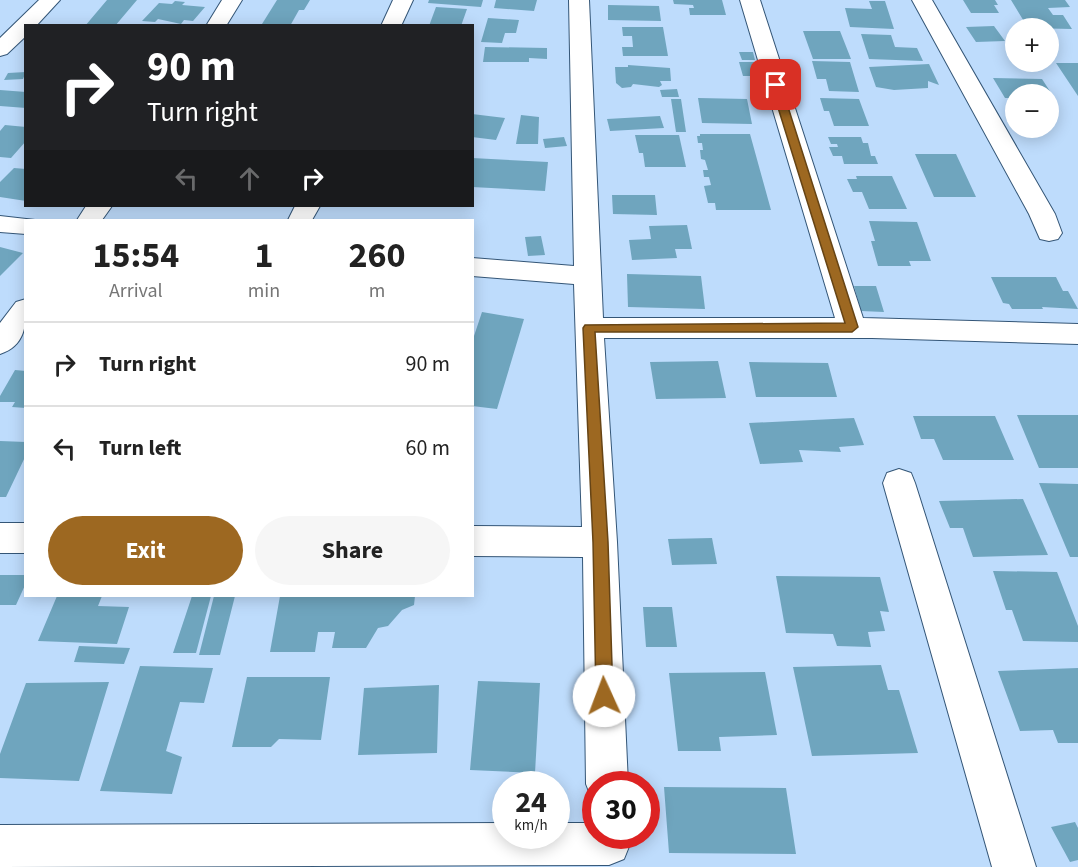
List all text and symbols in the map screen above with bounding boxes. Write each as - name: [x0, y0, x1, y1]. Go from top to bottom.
- map controls: [1005, 18, 1059, 138]
- button: +: [1005, 18, 1059, 72]
- text: 90 m: [147, 37, 236, 97]
- icon: right: [48, 48, 126, 126]
- pin: [750, 59, 801, 110]
- icon: arrive: [759, 68, 792, 101]
- button: −: [1005, 84, 1059, 138]
- text: Turn right: [147, 93, 258, 132]
- icon: left: [170, 162, 203, 195]
- icon: ahead: [233, 162, 266, 195]
- icon: right: [296, 162, 329, 195]
- text: 15:54: [92, 230, 179, 281]
- text: 1: [254, 230, 273, 281]
- text: 260: [349, 230, 406, 281]
- text: Arrival: [109, 277, 163, 305]
- text: min: [248, 277, 280, 305]
- text: m: [369, 277, 385, 305]
- icon: right: [48, 348, 81, 381]
- text: Turn right: [99, 348, 196, 380]
- text: 90 m: [405, 348, 450, 380]
- icon: left: [48, 432, 81, 465]
- text: Turn left: [99, 432, 181, 464]
- text: 60 m: [405, 432, 450, 464]
- button: Exit: [48, 516, 243, 585]
- button: Share: [255, 516, 450, 585]
- position arrow: [572, 664, 636, 728]
- speed limit sign: 30: [582, 771, 660, 849]
- text: 24: [515, 781, 547, 824]
- text: km/h: [514, 815, 548, 836]

